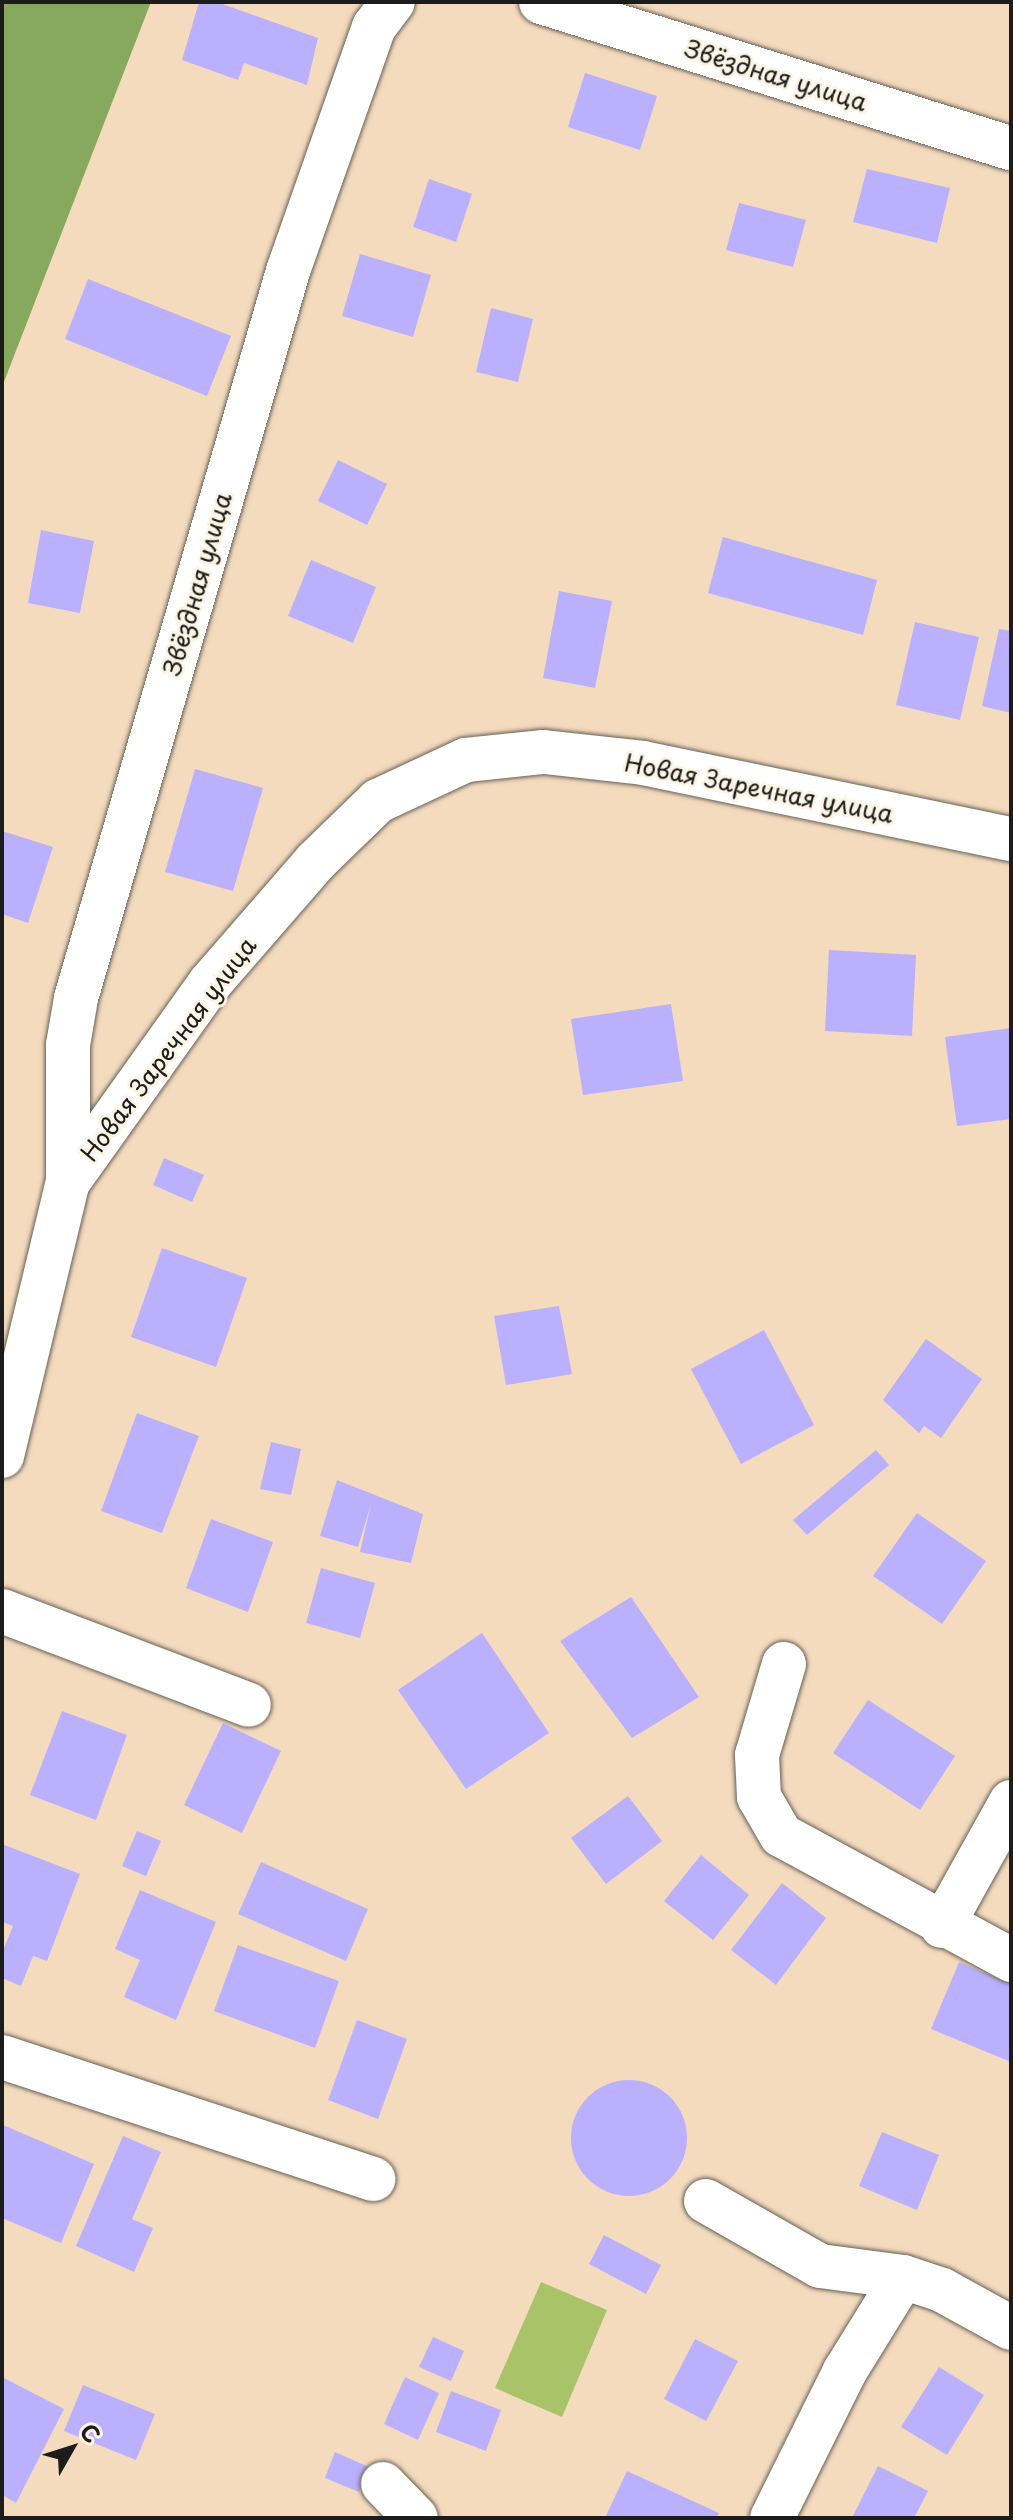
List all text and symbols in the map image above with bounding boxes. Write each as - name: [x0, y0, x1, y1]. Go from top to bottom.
- street label: Звёздная улица: [681, 33, 871, 117]
- street label: Звёздная улица: [157, 488, 237, 680]
- street label: Новая Заречная улица: [622, 748, 896, 828]
- street label: Новая Заречная улица: [74, 931, 262, 1167]
- north arrow: [32, 2408, 112, 2488]
- text: С: [73, 2416, 109, 2449]

